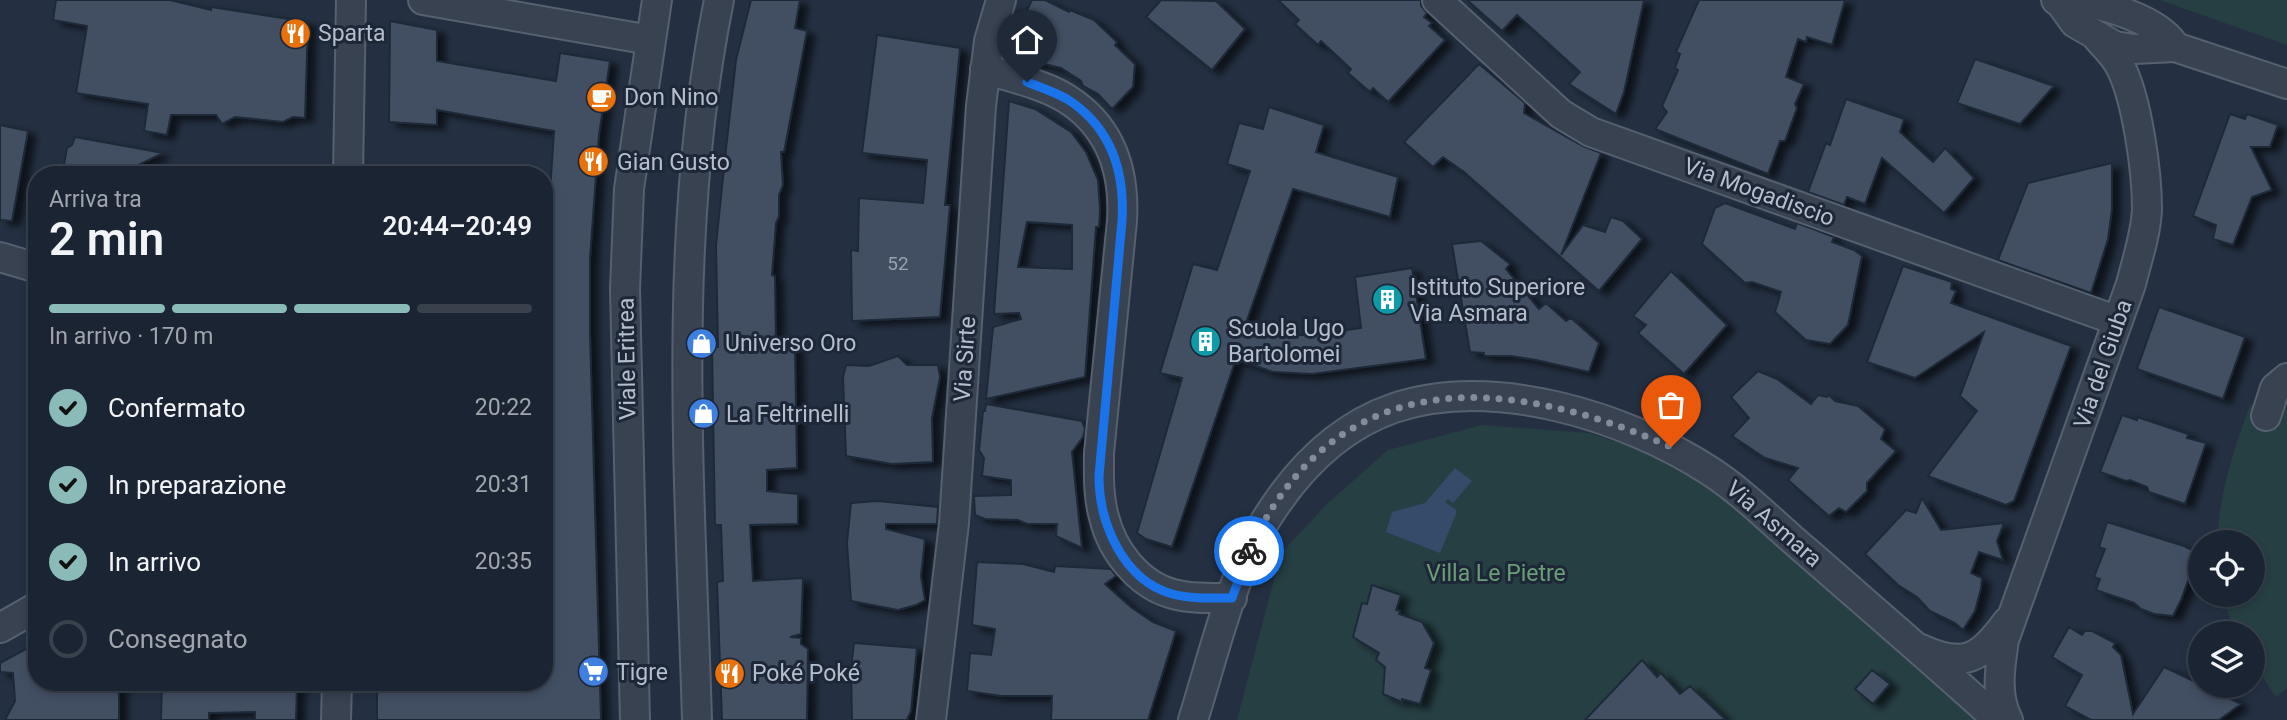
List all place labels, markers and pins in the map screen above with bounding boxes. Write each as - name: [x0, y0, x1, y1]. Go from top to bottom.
- pin: [997, 10, 1057, 82]
- restaurant icon: Sparta: [278, 16, 312, 50]
- place label: Sparta: [318, 20, 385, 47]
- cafe icon: Don Nino: [584, 80, 618, 114]
- place label: Don Nino: [624, 84, 718, 111]
- restaurant icon: Gian Gusto: [577, 145, 611, 179]
- place label: Gian Gusto: [617, 149, 730, 176]
- place label: Istituto Superiore Via Asmara: [1410, 274, 1585, 327]
- building icon: Istituto Superiore Via Asmara: [1370, 283, 1404, 317]
- place label: Scuola Ugo Bartolomei: [1228, 315, 1344, 368]
- building icon: Scuola Ugo Bartolomei: [1188, 324, 1222, 358]
- shop icon: Universo Oro: [685, 326, 719, 360]
- place label: Universo Oro: [725, 330, 856, 357]
- pin: [1641, 375, 1701, 447]
- shop icon: La Feltrinelli: [686, 397, 720, 431]
- place label: La Feltrinelli: [726, 401, 849, 428]
- supermarket icon: Tigre: [576, 655, 610, 689]
- restaurant icon: Poké Poké: [712, 656, 746, 690]
- place label: Tigre: [616, 659, 668, 686]
- place label: Poké Poké: [752, 660, 860, 687]

